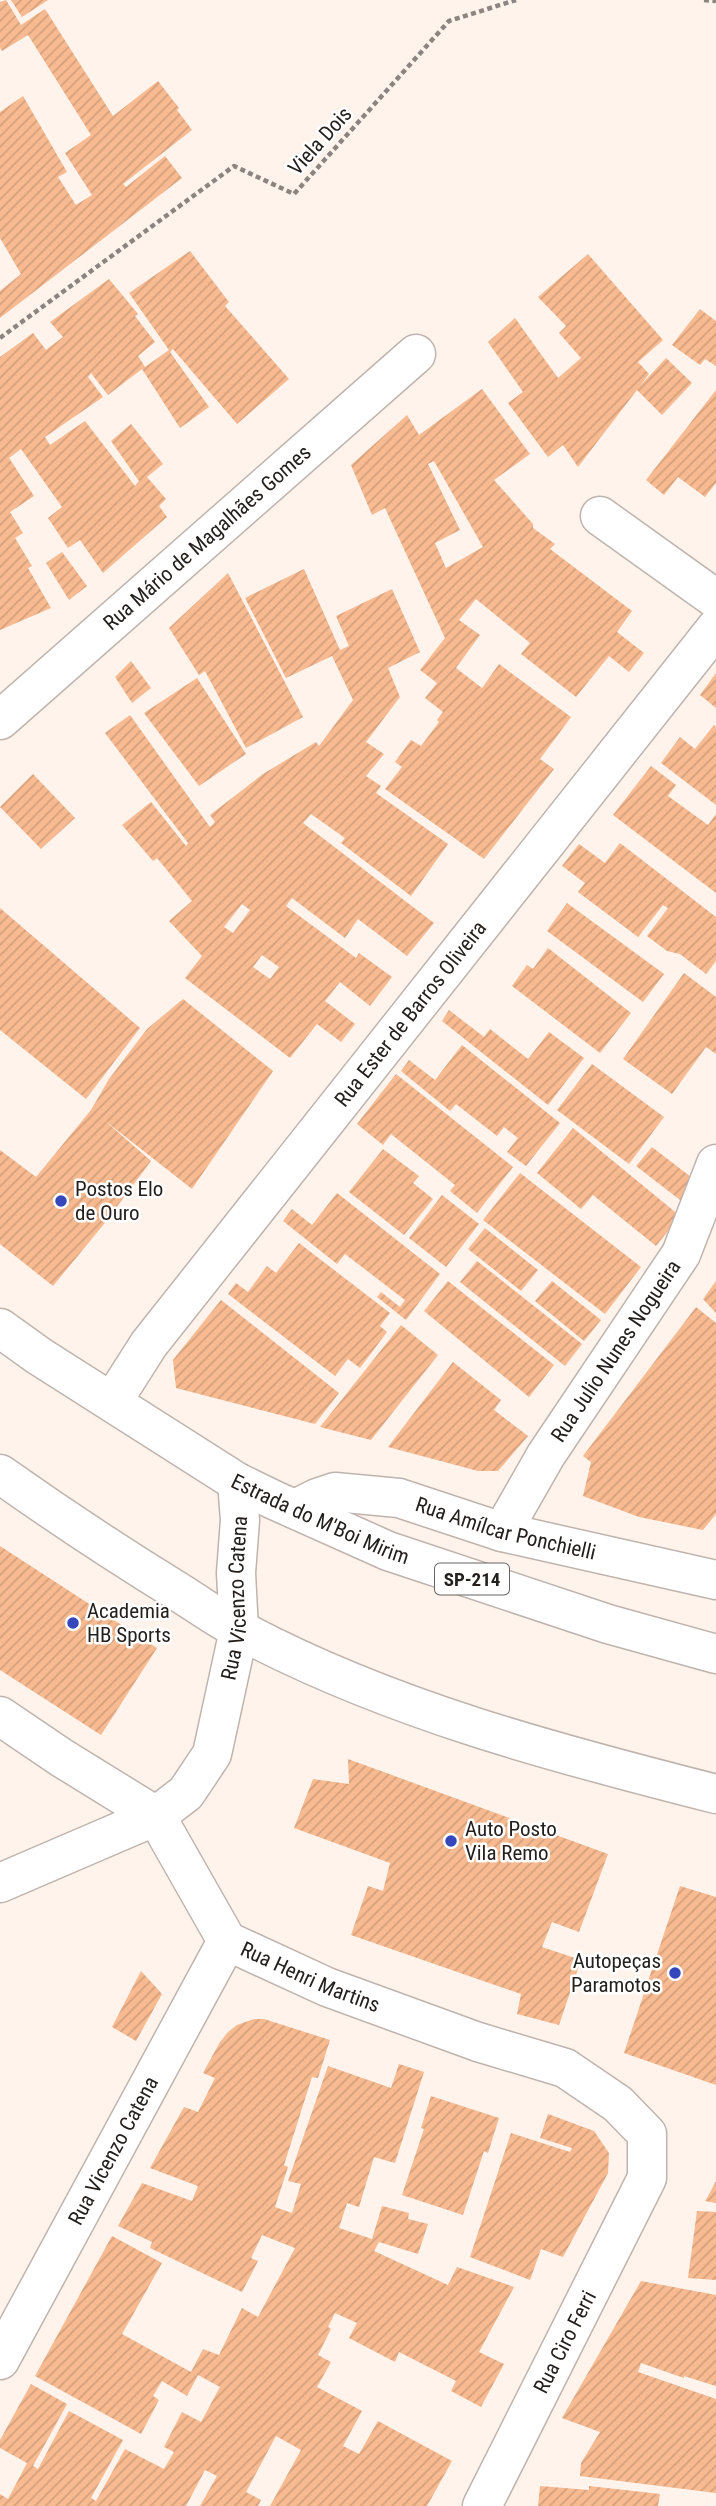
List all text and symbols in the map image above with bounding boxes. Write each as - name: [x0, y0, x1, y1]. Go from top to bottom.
- street label: Viela Dois: [283, 102, 357, 180]
- street label: Rua Mário de Magalhães Gomes: [99, 440, 316, 635]
- street label: Rua Ester de Barros Oliveira: [330, 916, 491, 1111]
- place label: Postos Elo de Ouro: [75, 1177, 163, 1225]
- marker: Postos Elo de Ouro: [53, 1193, 69, 1209]
- street label: Rua Julio Nunes Nogueira: [546, 1255, 685, 1446]
- street label: Estrada do M'Boi Mirim: [227, 1469, 412, 1569]
- street label: Rua Amílcar Ponchielli: [412, 1492, 598, 1565]
- street label: Rua Vicenzo Catena: [216, 1515, 252, 1682]
- road number: SP-214: [435, 1564, 509, 1595]
- place label: Academia HB Sports: [87, 1599, 171, 1647]
- marker: Academia HB Sports: [65, 1615, 81, 1631]
- place label: Auto Posto Vila Remo: [465, 1817, 557, 1865]
- marker: Auto Posto Vila Remo: [443, 1833, 459, 1849]
- street label: Rua Henri Martins: [237, 1937, 383, 2017]
- place label: Autopeças Paramotos: [571, 1949, 661, 1997]
- marker: Autopeças Paramotos: [667, 1965, 683, 1981]
- street label: Rua Vicenzo Catena: [63, 2072, 163, 2229]
- street label: Rua Ciro Ferri: [529, 2287, 601, 2397]

